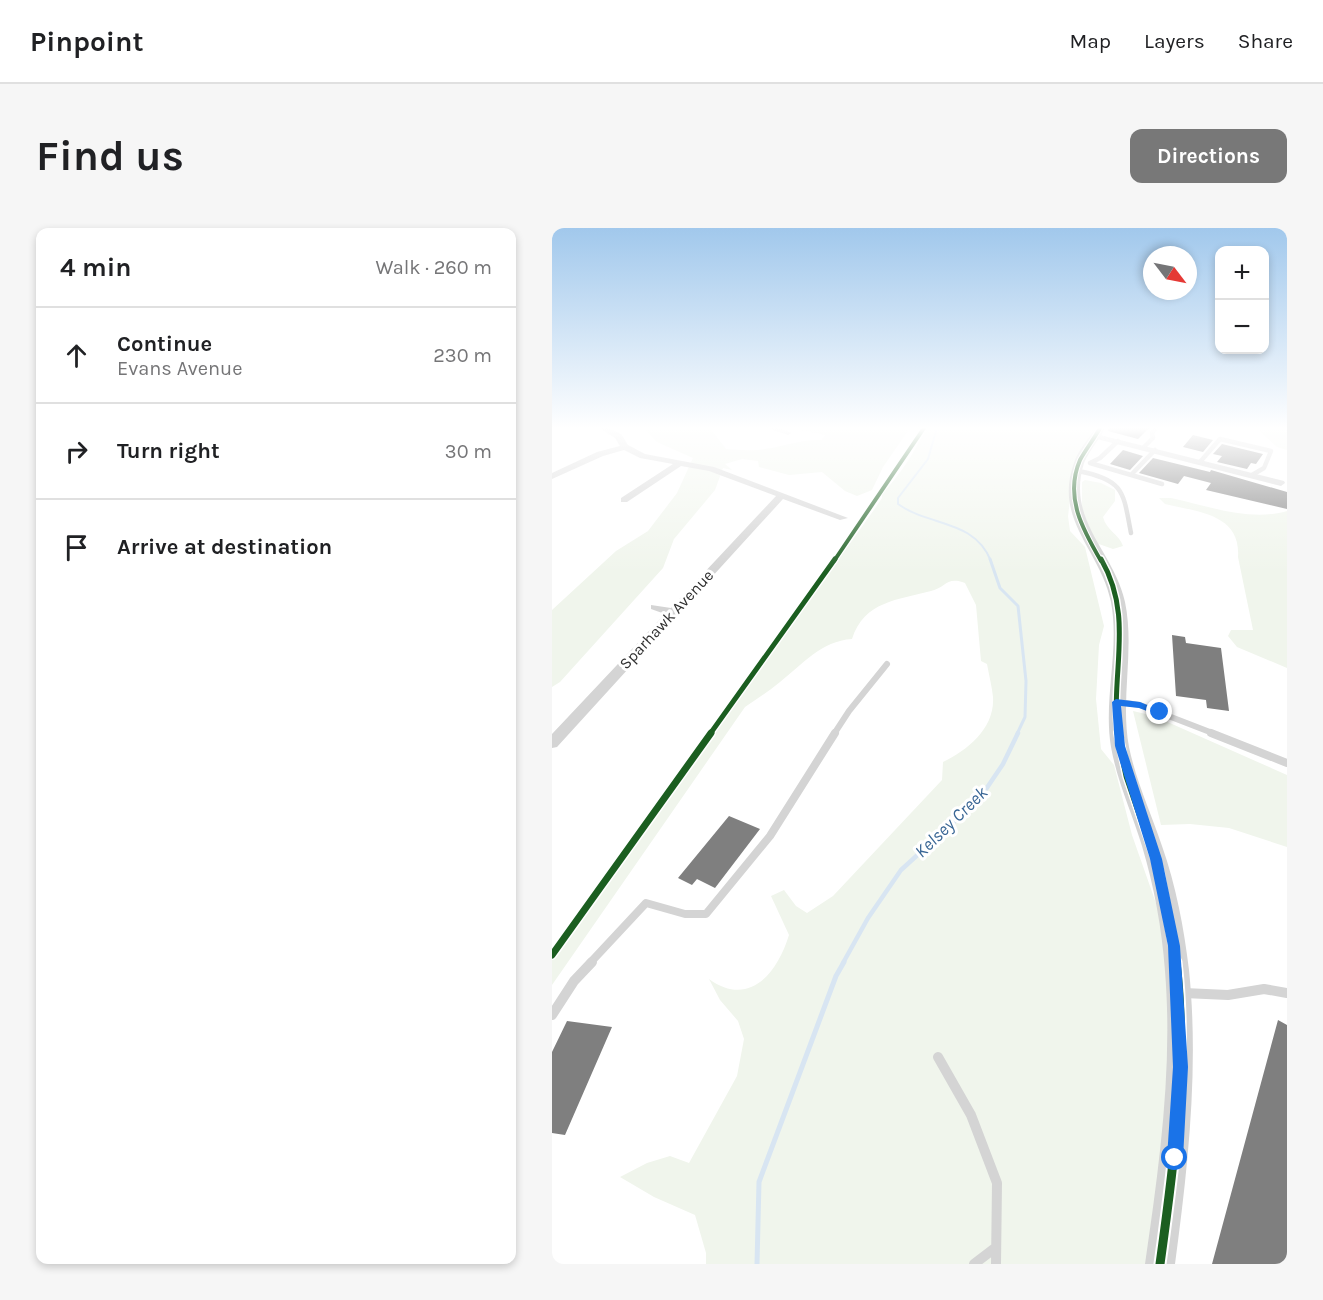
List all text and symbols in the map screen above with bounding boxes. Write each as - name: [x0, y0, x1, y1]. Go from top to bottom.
- text: Pinpoint: [30, 25, 143, 58]
- text: Map: [1069, 29, 1111, 53]
- text: Layers: [1144, 29, 1205, 53]
- text: Share: [1238, 29, 1293, 53]
- button: Directions: [1130, 129, 1287, 183]
- text: Find us: [36, 131, 184, 181]
- north arrow: [1143, 246, 1197, 300]
- map controls: [1215, 246, 1269, 354]
- button: +: [1215, 246, 1269, 300]
- text: 4 min: [60, 252, 131, 283]
- text: Walk · 260 m: [375, 256, 492, 279]
- button: −: [1215, 300, 1269, 354]
- text: Continue: [117, 331, 212, 357]
- icon: ahead: [60, 339, 93, 372]
- text: 230 m: [433, 344, 492, 367]
- text: Evans Avenue: [117, 357, 242, 380]
- icon: right: [60, 435, 93, 468]
- text: Turn right: [117, 438, 220, 464]
- text: 30 m: [445, 440, 492, 463]
- icon: arrive: [60, 531, 93, 564]
- text: Arrive at destination: [117, 534, 332, 560]
- street label: Sparhawk Avenue: [615, 566, 717, 673]
- route end: [1146, 698, 1172, 724]
- water label: Kelsey Creek: [910, 781, 993, 862]
- route start: [1161, 1144, 1187, 1170]

